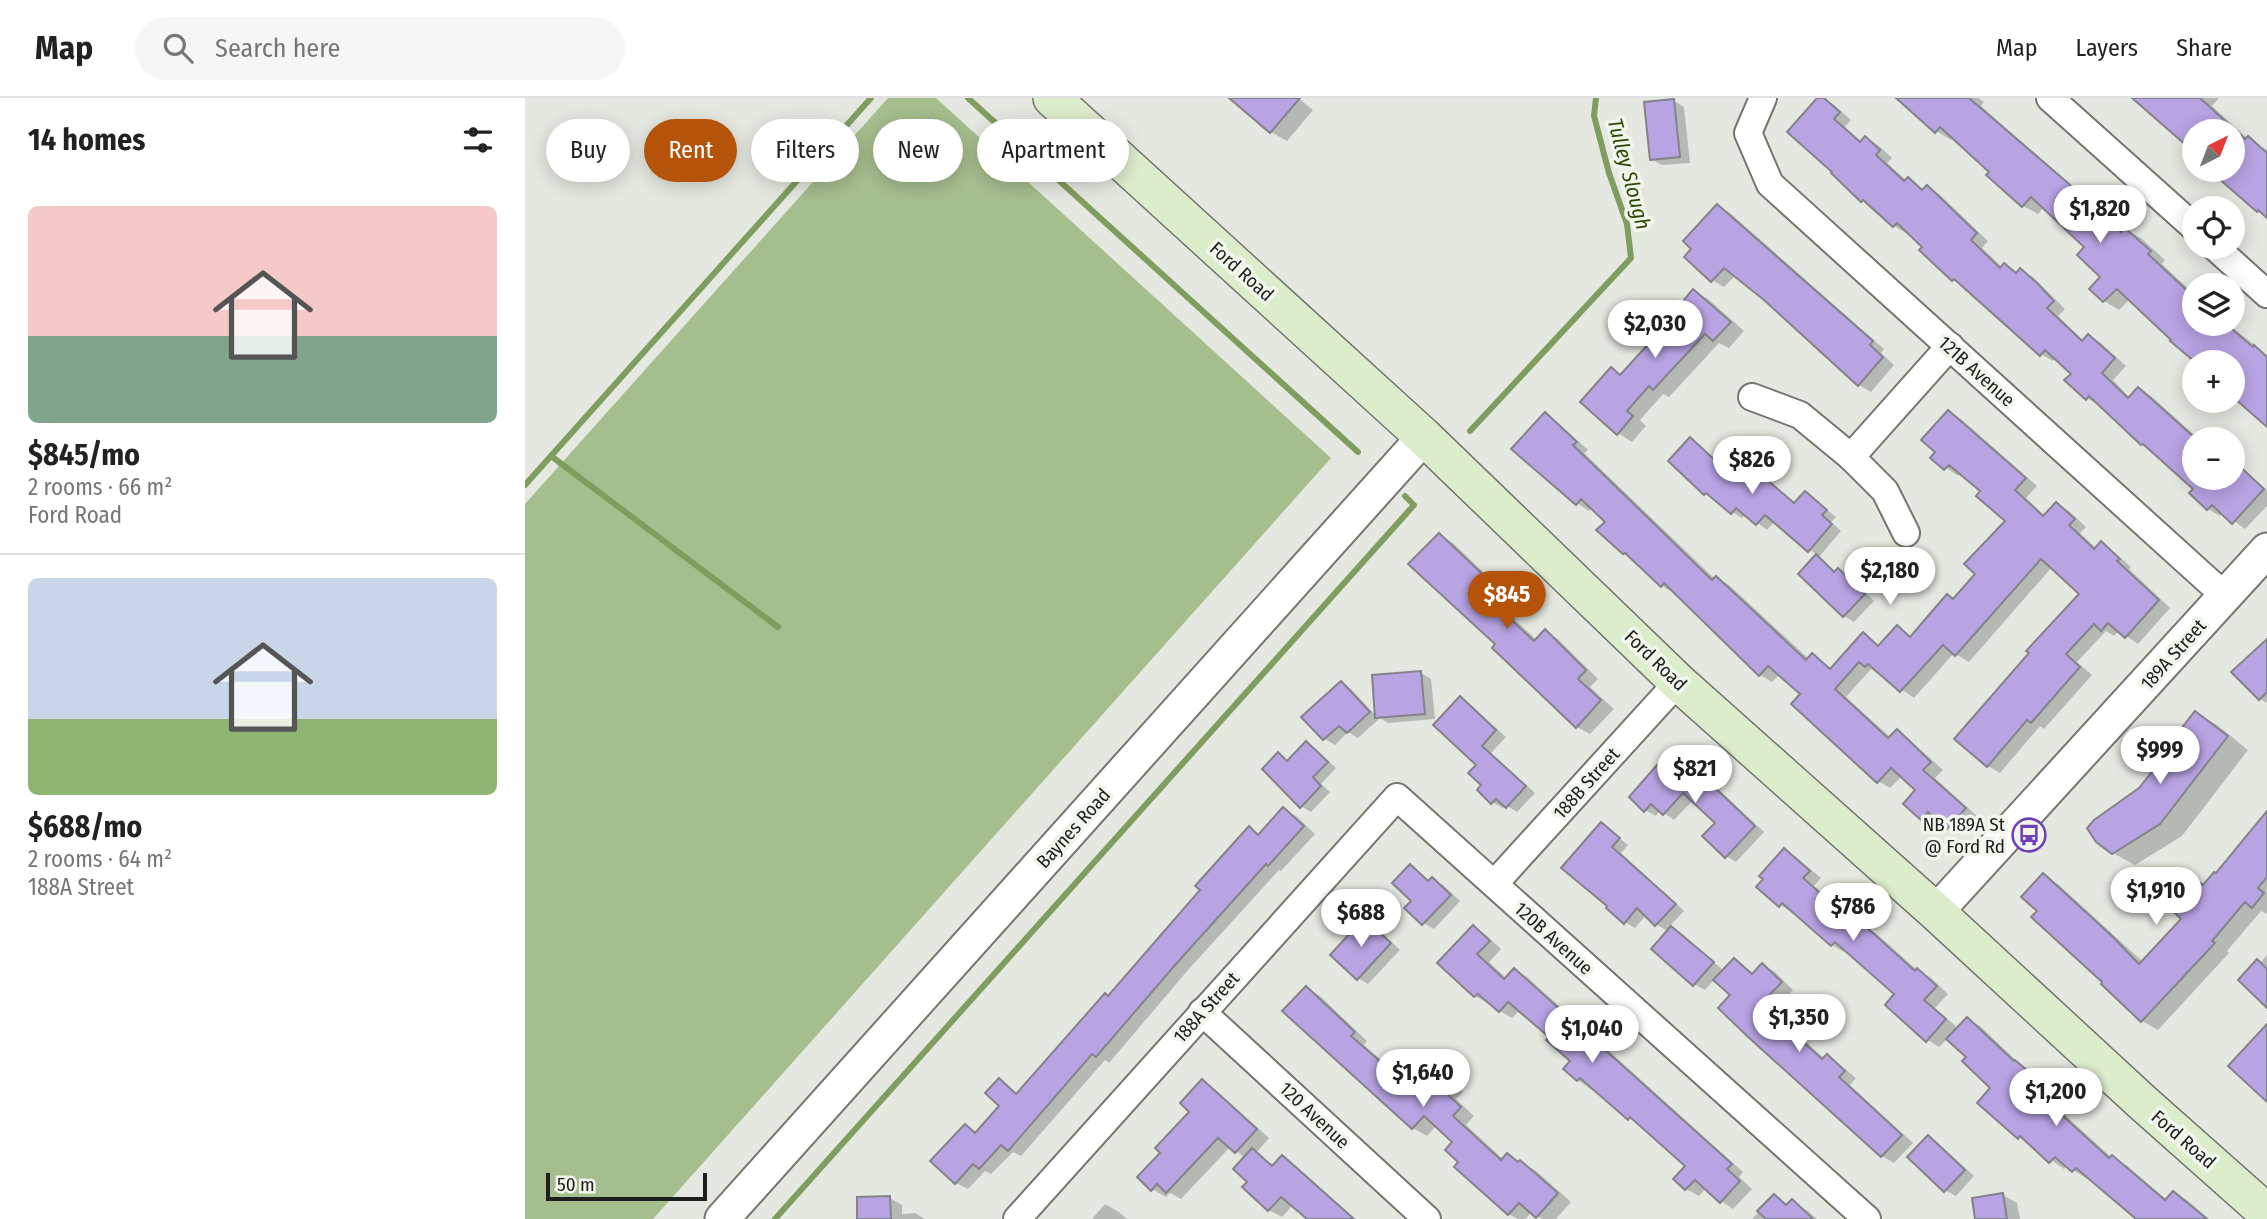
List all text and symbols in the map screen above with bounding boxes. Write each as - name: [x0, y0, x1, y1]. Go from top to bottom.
- search box: [135, 17, 625, 80]
- text: Map: [35, 28, 93, 68]
- icon: search: [159, 29, 197, 67]
- text: Search here: [215, 33, 340, 64]
- text: Map: [1996, 34, 2038, 62]
- text: Layers: [2076, 34, 2138, 62]
- text: Share: [2176, 34, 2232, 62]
- water label: Tulley Slough: [1602, 115, 1656, 233]
- chip: Buy: [546, 119, 630, 182]
- chip: Rent: [644, 119, 737, 182]
- chip: Filters: [751, 119, 859, 182]
- chip: New: [873, 119, 963, 182]
- chip: Apartment: [977, 119, 1129, 182]
- north arrow: [2182, 119, 2245, 182]
- map controls: [2182, 119, 2245, 490]
- icon: filters: [459, 121, 497, 159]
- text: 14 homes: [28, 122, 145, 158]
- pin: $1,820: [2043, 186, 2157, 245]
- text: $1,820: [2070, 194, 2130, 222]
- button: locate: [2182, 196, 2245, 259]
- street label: Ford Road: [1205, 237, 1278, 306]
- icon: home: [200, 252, 326, 378]
- button: layers: [2182, 273, 2245, 336]
- pin: $2,030: [1598, 300, 1712, 360]
- text: $2,030: [1624, 309, 1686, 337]
- street label: 121B Avenue: [1934, 331, 2020, 412]
- button: +: [2182, 350, 2245, 413]
- button: −: [2182, 427, 2245, 490]
- pin: $826: [1711, 436, 1793, 496]
- text: $845/mo: [28, 437, 140, 473]
- text: $826: [1729, 445, 1775, 473]
- text: 2 rooms · 66 m²: [28, 473, 172, 501]
- text: Ford Road: [28, 501, 122, 529]
- pin: $2,180: [1833, 547, 1947, 607]
- text: $2,180: [1860, 556, 1920, 584]
- pin: $845: [1466, 572, 1548, 631]
- text: $845: [1484, 580, 1530, 608]
- street label: 189A Street: [2136, 614, 2212, 694]
- icon: home: [200, 624, 326, 750]
- street label: Ford Road: [1620, 625, 1692, 696]
- pin: $999: [2119, 726, 2201, 786]
- text: $999: [2137, 735, 2183, 763]
- street label: 188B Street: [1548, 742, 1625, 824]
- pin: $821: [1654, 746, 1736, 805]
- text: $821: [1673, 754, 1717, 782]
- street label: Baynes Road: [1032, 784, 1115, 873]
- text: $688/mo: [28, 809, 142, 845]
- place label: NB 189A St @ Ford Rd: [1923, 813, 2006, 858]
- bus stop icon: NB 189A St @ Ford Rd: [2010, 816, 2048, 854]
- text: 2 rooms · 64 m²: [28, 845, 172, 873]
- pin: $1,910: [2099, 868, 2213, 927]
- text: 188A Street: [28, 873, 134, 901]
- text: $1,910: [2127, 876, 2185, 904]
- pin: $786: [1812, 884, 1894, 943]
- pin: $688: [1320, 890, 1402, 949]
- text: $786: [1831, 892, 1875, 920]
- street label: 120B Avenue: [1510, 897, 1598, 980]
- text: $688: [1337, 898, 1385, 926]
- street label: 188A Street: [1169, 967, 1245, 1048]
- pin: $1,350: [1742, 995, 1856, 1054]
- text: $1,350: [1769, 1003, 1829, 1031]
- pin: $1,040: [1535, 1006, 1649, 1065]
- text: $1,040: [1561, 1014, 1623, 1042]
- pin: $1,640: [1366, 1049, 1480, 1109]
- text: $1,640: [1392, 1058, 1454, 1086]
- pin: $1,200: [1999, 1068, 2113, 1128]
- street label: 120 Avenue: [1275, 1077, 1354, 1154]
- text: $1,200: [2025, 1077, 2087, 1105]
- street label: Ford Road: [2147, 1105, 2221, 1174]
- scale bar: [546, 1170, 707, 1202]
- text: 50 m: [557, 1173, 595, 1196]

